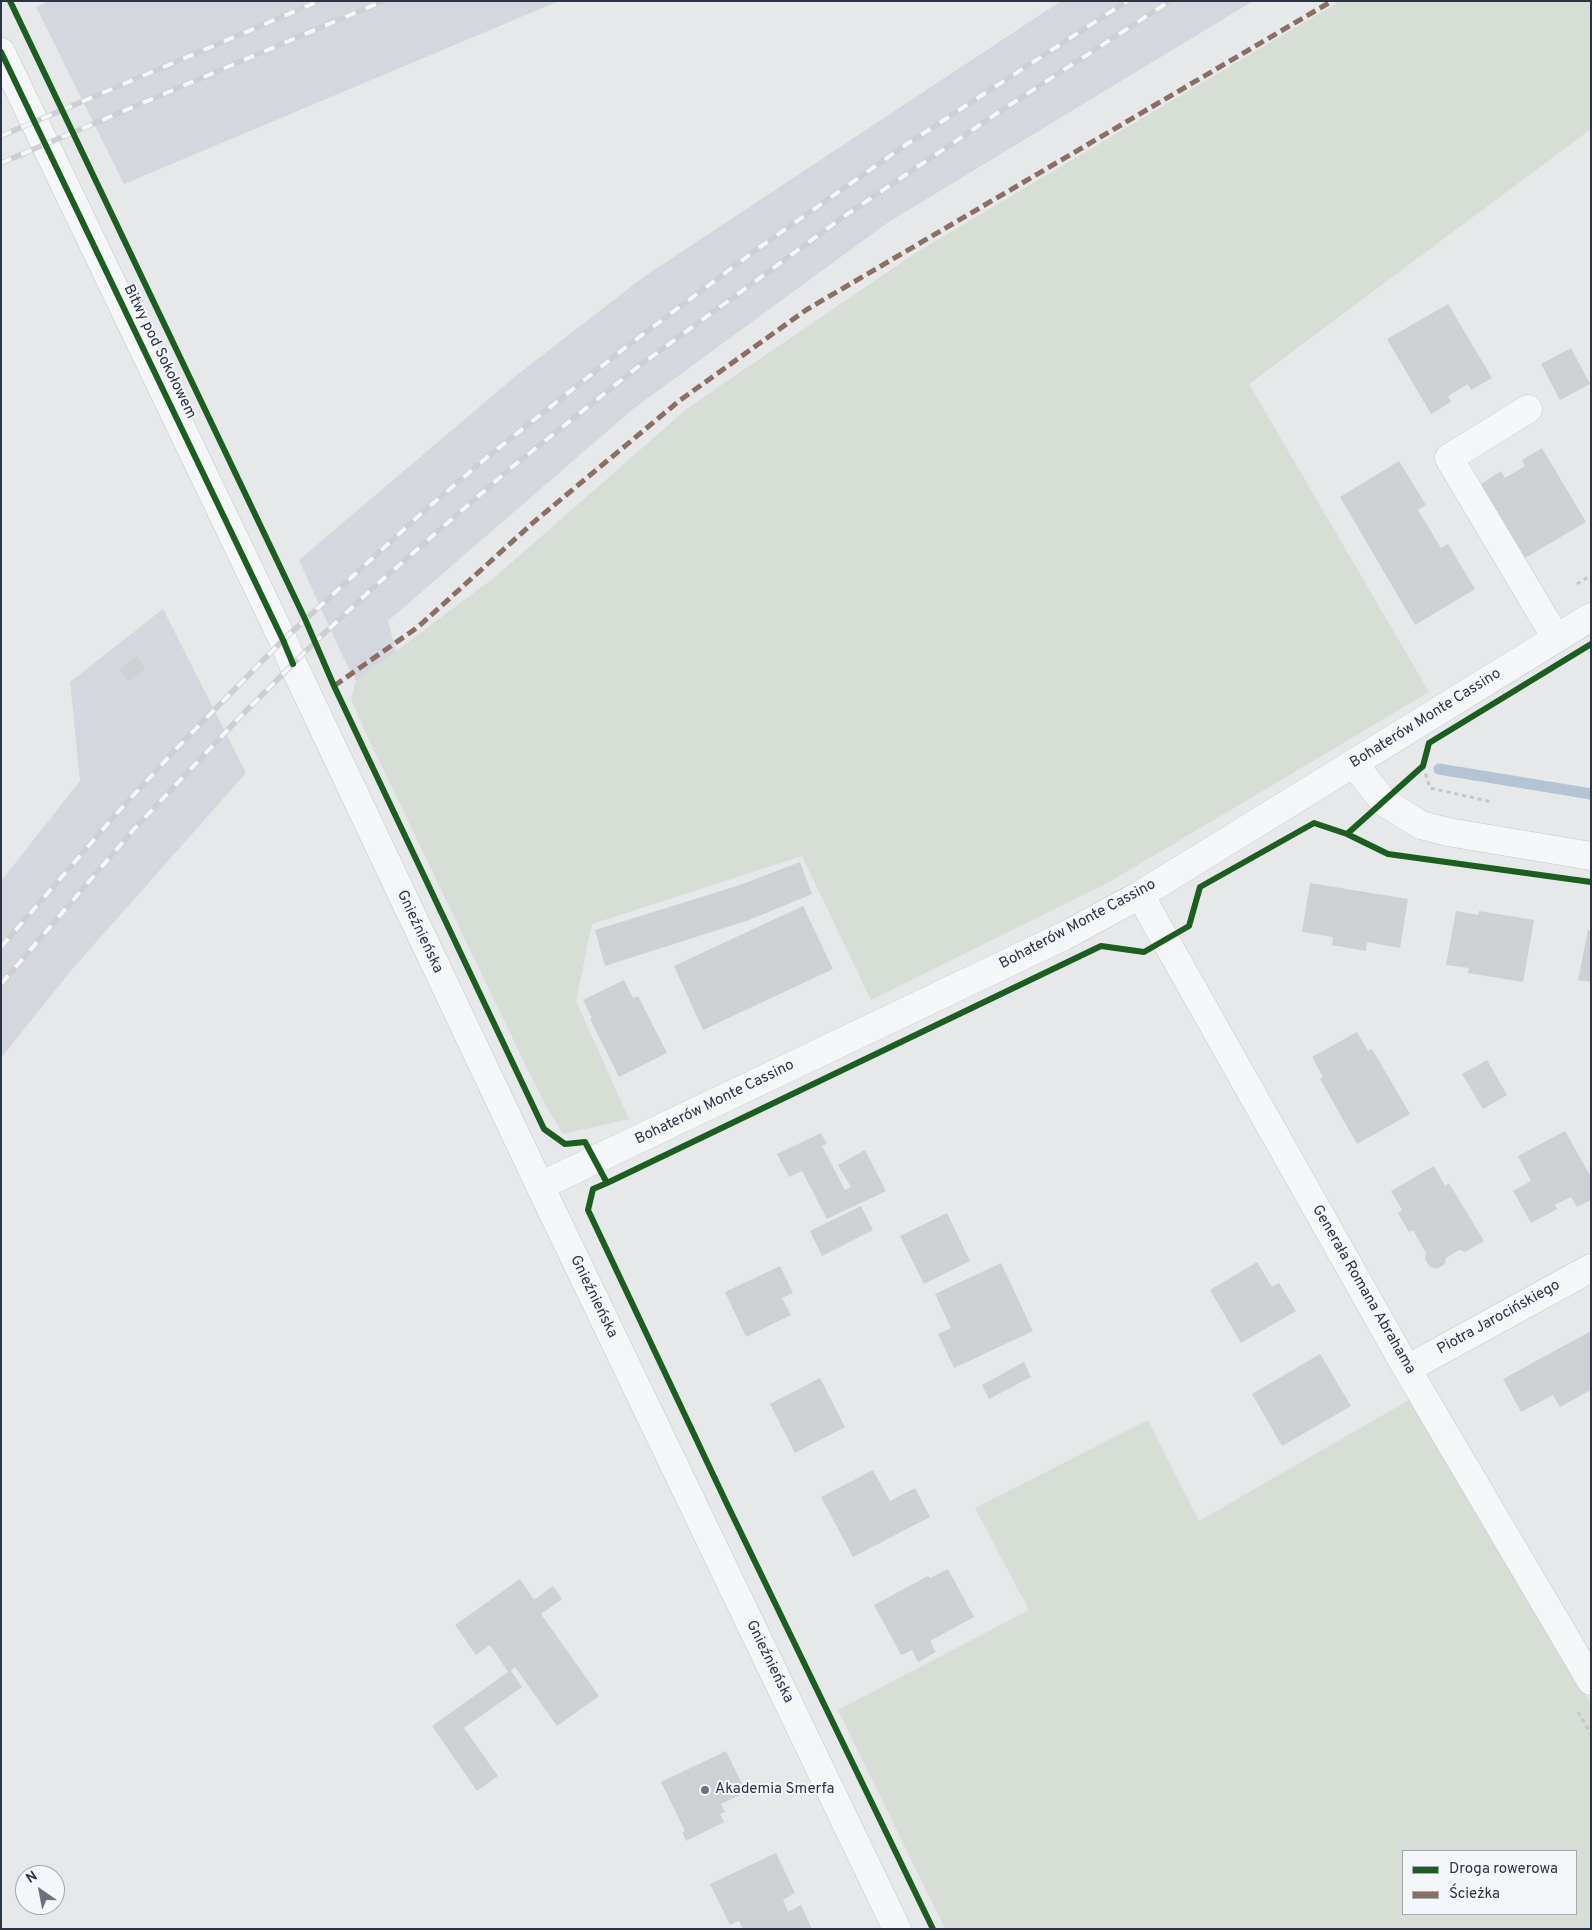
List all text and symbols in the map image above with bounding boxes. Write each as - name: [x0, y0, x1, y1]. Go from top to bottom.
- street label: Bitwy pod Sokołowem: [119, 282, 199, 422]
- street label: Bohaterów Monte Cassino: [1347, 665, 1505, 773]
- street label: Bohaterów Monte Cassino: [997, 876, 1159, 974]
- street label: Gnieźnieńska: [392, 888, 446, 976]
- street label: Bohaterów Monte Cassino: [633, 1057, 797, 1149]
- street label: Generała Romana Abrahama: [1307, 1202, 1419, 1378]
- street label: Gnieźnieńska: [565, 1253, 621, 1341]
- street label: Piotra Jarocińskiego: [1435, 1277, 1563, 1359]
- street label: Gnieźnieńska: [741, 1618, 797, 1706]
- place label: Akademia Smerfa: [715, 1781, 834, 1799]
- marker: Akademia Smerfa: [699, 1784, 711, 1796]
- legend: [1402, 1850, 1577, 1915]
- text: Droga rowerowa: [1449, 1860, 1558, 1879]
- north arrow: [15, 1865, 65, 1915]
- text: N: [23, 1868, 41, 1888]
- text: Ścieżka: [1449, 1885, 1500, 1904]

